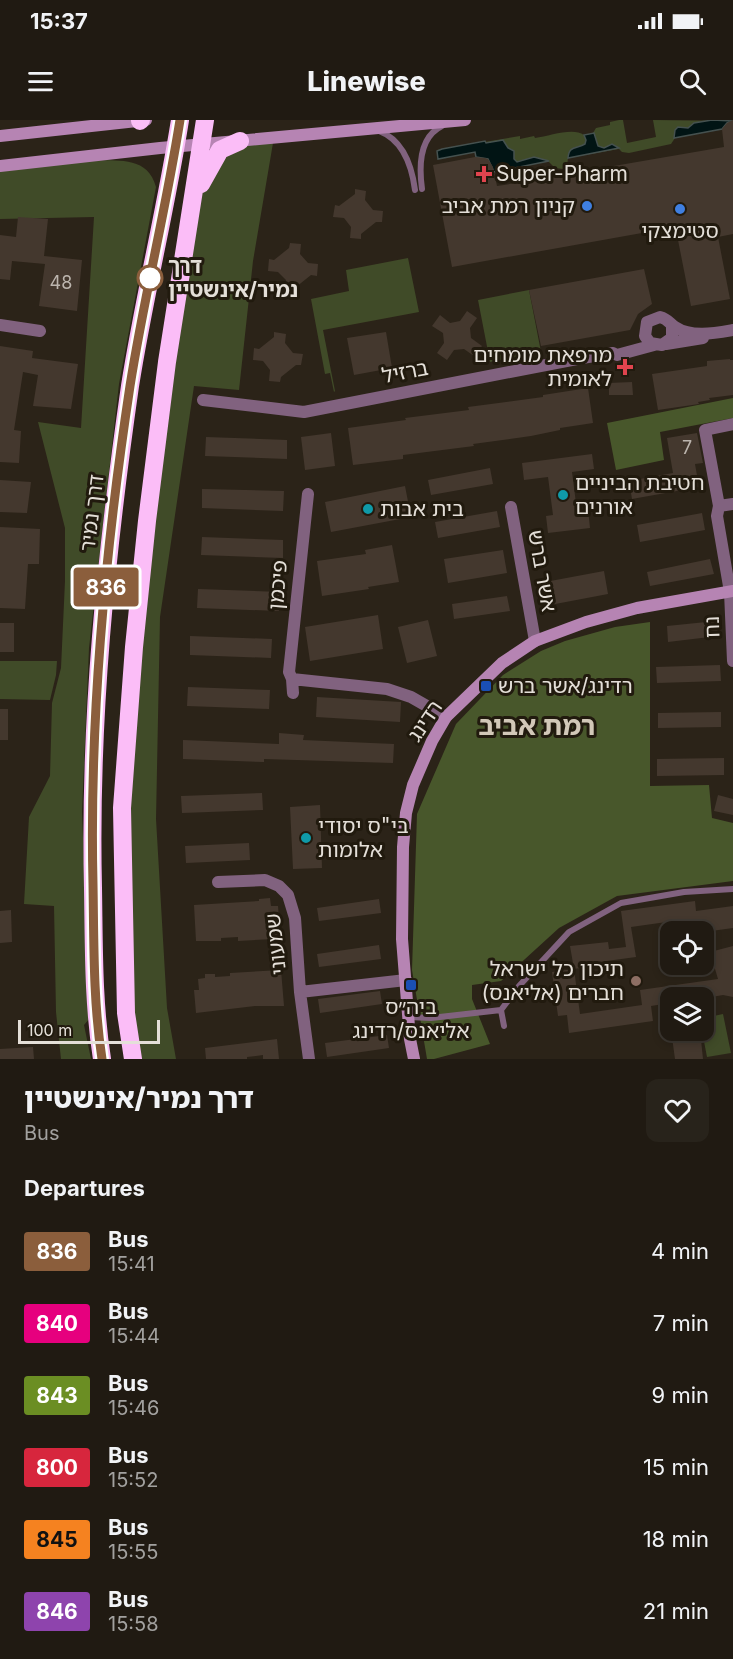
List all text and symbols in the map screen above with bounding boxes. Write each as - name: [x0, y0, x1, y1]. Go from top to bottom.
- text: 15:37: [30, 8, 88, 34]
- icon: menu: [24, 65, 57, 98]
- text: Linewise: [307, 65, 426, 98]
- icon: search: [676, 65, 709, 98]
- place label: Super-Pharm: [496, 161, 628, 186]
- marker: Super-Pharm: [477, 167, 491, 181]
- place label: קניון רמת אביב: [442, 193, 575, 218]
- marker: קניון רמת אביב: [580, 199, 594, 213]
- marker: סטימצקי: [673, 202, 687, 216]
- place label: סטימצקי: [641, 218, 719, 243]
- place label: דרך נמיר/אינשטיין: [168, 253, 298, 302]
- marker: דרך נמיר/אינשטיין: [137, 265, 163, 291]
- house number: 48: [50, 272, 72, 293]
- place label: מרפאת מומחים לאומית: [473, 342, 612, 391]
- street label: ברזיל: [380, 355, 430, 388]
- marker: מרפאת מומחים לאומית: [616, 358, 634, 376]
- house number: 7: [682, 437, 692, 458]
- place label: חטיבת הביניים אורנים: [575, 470, 705, 519]
- street label: דרך נמיר: [74, 473, 109, 553]
- marker: חטיבת הביניים אורנים: [556, 488, 570, 502]
- place label: בית אבות: [380, 496, 464, 521]
- marker: בית אבות: [361, 502, 375, 516]
- street label: אשר ברש: [523, 528, 562, 614]
- street label: פיכמן: [263, 559, 292, 611]
- line badge: 836: [72, 568, 140, 606]
- text: 836: [86, 575, 126, 600]
- street label: נח: [699, 616, 724, 638]
- place label: רדינג/אשר ברש: [498, 673, 633, 698]
- marker: רדינג/אשר ברש: [479, 679, 493, 693]
- street label: רדינג: [402, 695, 447, 746]
- district label: רמת אביב: [479, 709, 595, 742]
- place label: בי"ס יסודי אלומות: [318, 813, 409, 862]
- marker: בי"ס יסודי אלומות: [299, 831, 313, 845]
- street label: שמעוני: [260, 912, 291, 976]
- map controls: [660, 921, 714, 1041]
- button: locate: [660, 921, 714, 975]
- place label: תיכון כל ישראל חברים (אליאנס): [481, 956, 624, 1005]
- marker: תיכון כל ישראל חברים (אליאנס): [629, 974, 643, 988]
- marker: ביה״ס אליאנס/רדינג: [404, 978, 418, 992]
- button: layers: [660, 987, 714, 1041]
- place label: ביה״ס אליאנס/רדינג: [353, 994, 469, 1043]
- scale bar: [18, 1017, 160, 1044]
- text: 100 m: [27, 1020, 72, 1040]
- button: heart: [646, 1079, 709, 1142]
- text: דרך נמיר/אינשטיין: [24, 1081, 254, 1115]
- text: Bus: [24, 1121, 59, 1145]
- text: Departures: [24, 1175, 145, 1201]
- text: Bus: [108, 1226, 149, 1252]
- text: 4 min: [651, 1238, 709, 1264]
- text: 836: [37, 1239, 77, 1264]
- text: 15:41: [108, 1252, 155, 1276]
- text: Bus: [108, 1298, 149, 1324]
- text: 7 min: [653, 1310, 709, 1336]
- text: 840: [36, 1311, 78, 1336]
- text: 15:44: [108, 1324, 160, 1348]
- text: Bus: [108, 1370, 149, 1396]
- text: 9 min: [652, 1382, 709, 1408]
- text: 843: [36, 1383, 78, 1408]
- text: 15:46: [108, 1396, 159, 1420]
- text: Bus: [108, 1442, 149, 1468]
- text: 15 min: [643, 1454, 709, 1480]
- text: 800: [36, 1455, 78, 1480]
- text: 15:52: [108, 1468, 158, 1492]
- text: Bus: [108, 1514, 149, 1540]
- text: 18 min: [643, 1526, 709, 1552]
- text: 845: [36, 1527, 78, 1552]
- text: 15:55: [108, 1540, 158, 1564]
- text: Bus: [108, 1586, 149, 1612]
- text: 21 min: [643, 1598, 709, 1624]
- text: 846: [36, 1599, 78, 1624]
- text: 15:58: [108, 1612, 159, 1636]

